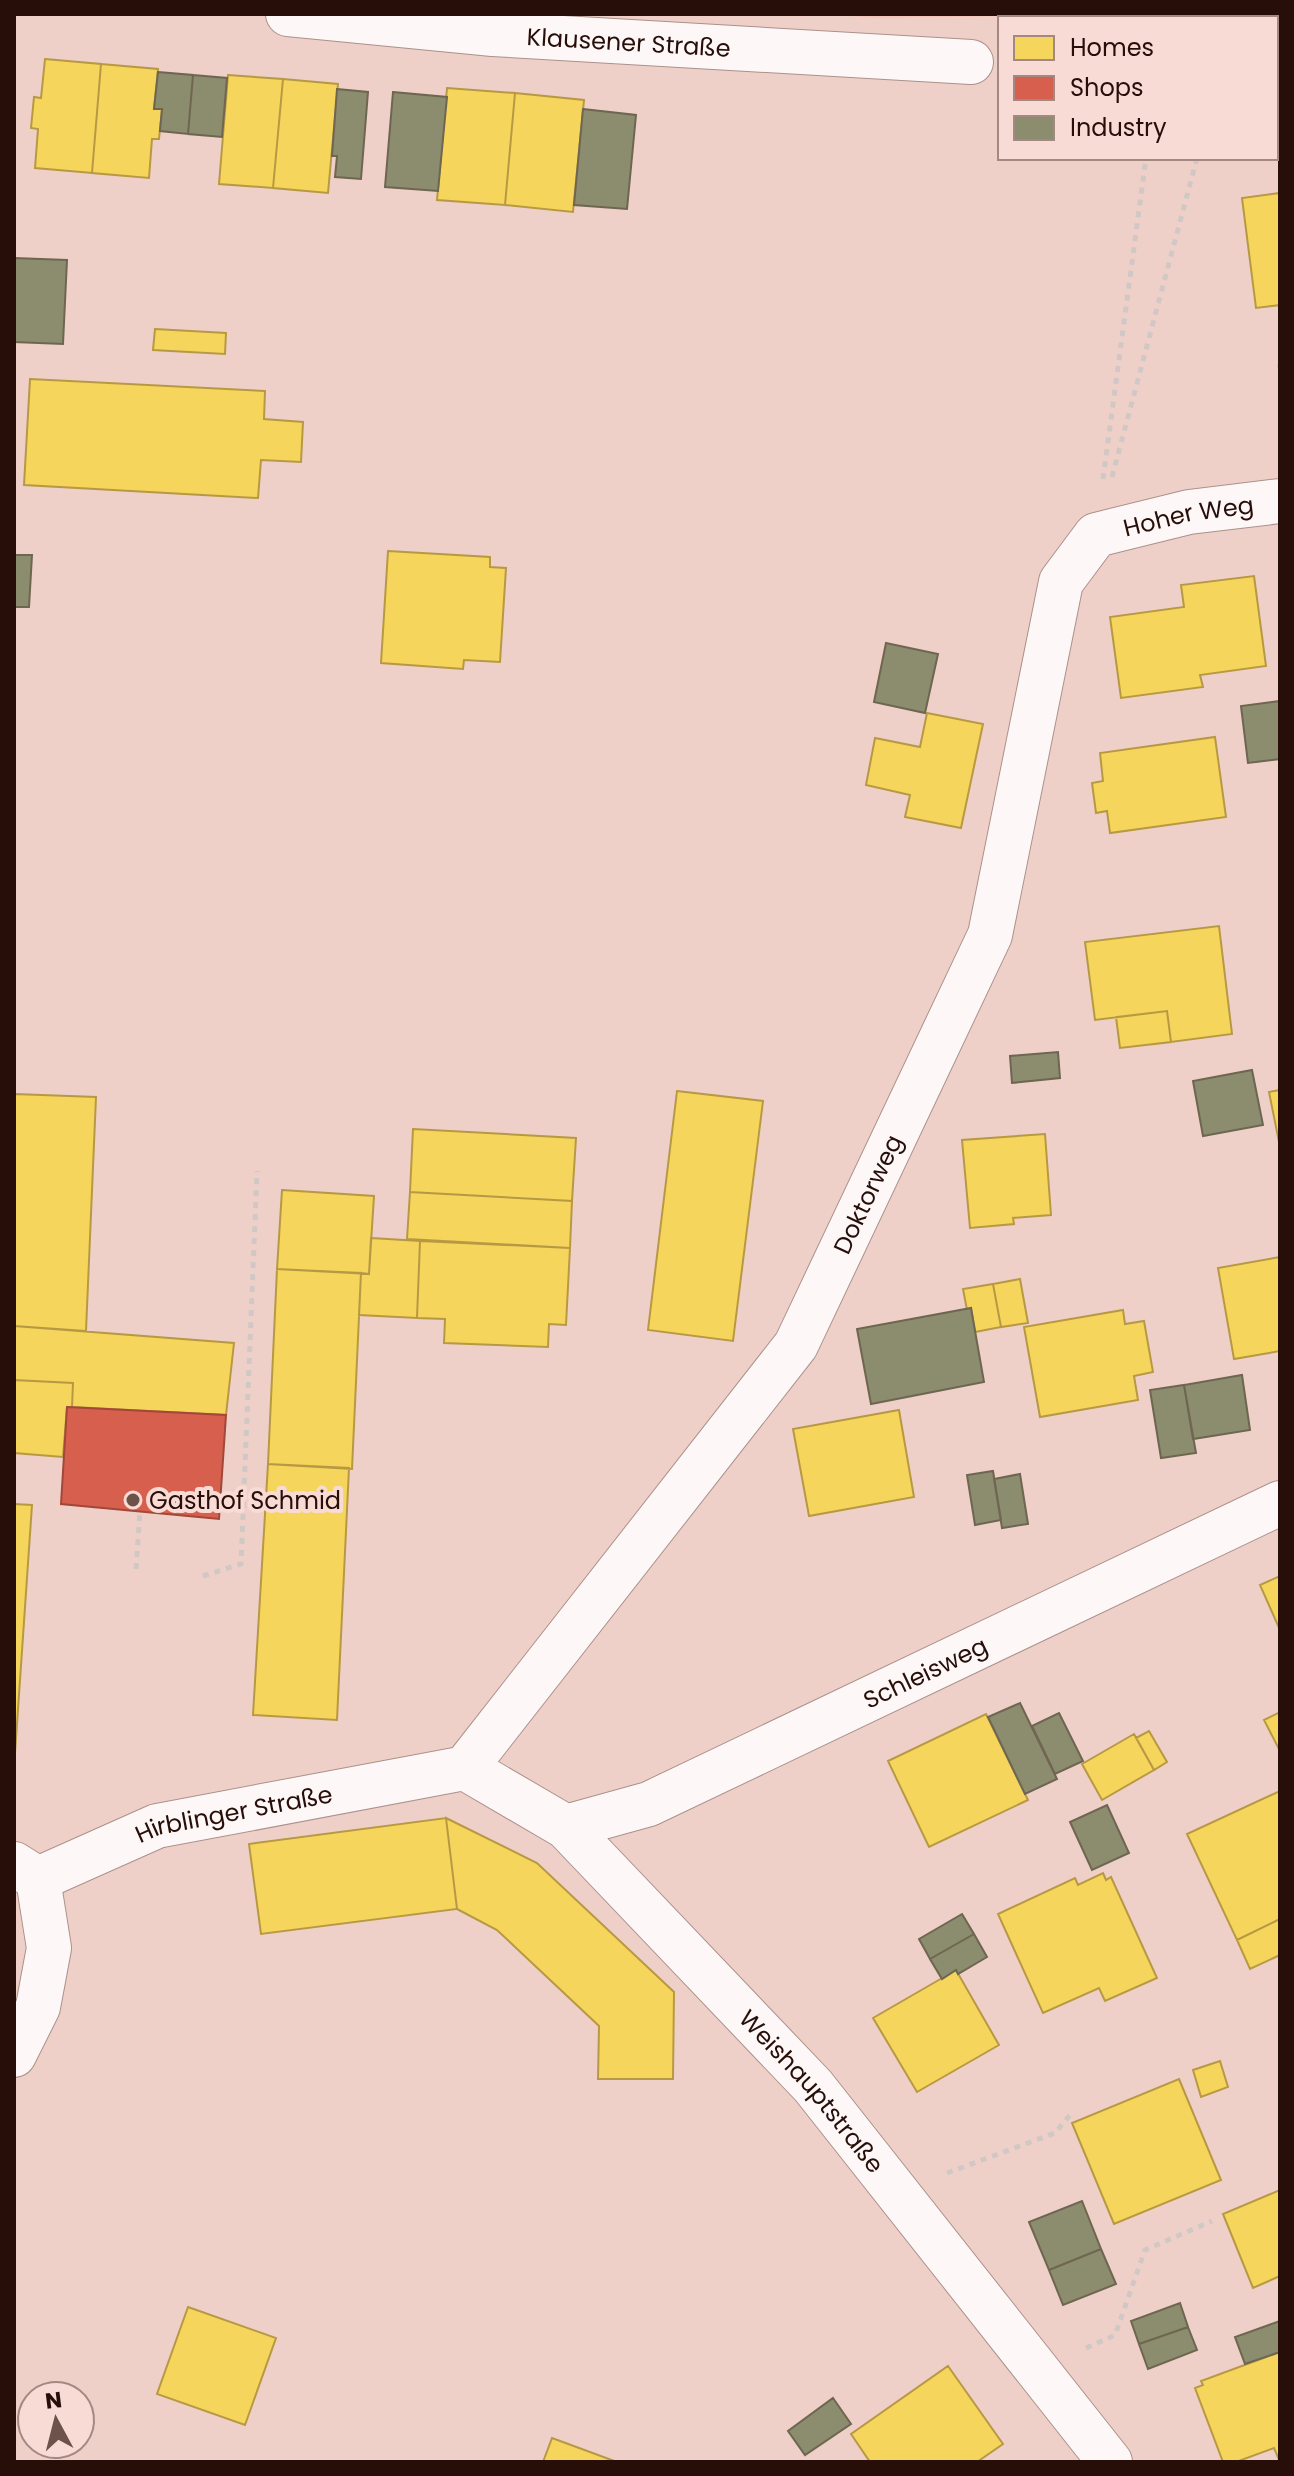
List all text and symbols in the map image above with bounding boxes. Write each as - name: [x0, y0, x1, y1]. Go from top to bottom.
- legend: [998, 16, 1278, 160]
- street label: Klausener Straße: [526, 20, 732, 64]
- text: Homes: [1070, 31, 1154, 64]
- text: Shops: [1070, 71, 1144, 104]
- text: Industry: [1070, 111, 1167, 144]
- street label: Hoher Weg: [1120, 488, 1255, 544]
- street label: Doktorweg: [825, 1129, 910, 1259]
- place label: Gasthof Schmid: [149, 1484, 341, 1517]
- marker: Gasthof Schmid: [124, 1491, 142, 1509]
- street label: Schleisweg: [857, 1629, 993, 1716]
- street label: Hirblinger Straße: [130, 1777, 335, 1850]
- street label: Weishauptstraße: [732, 2002, 892, 2180]
- north arrow: [16, 2380, 96, 2460]
- text: N: [44, 2384, 64, 2417]

